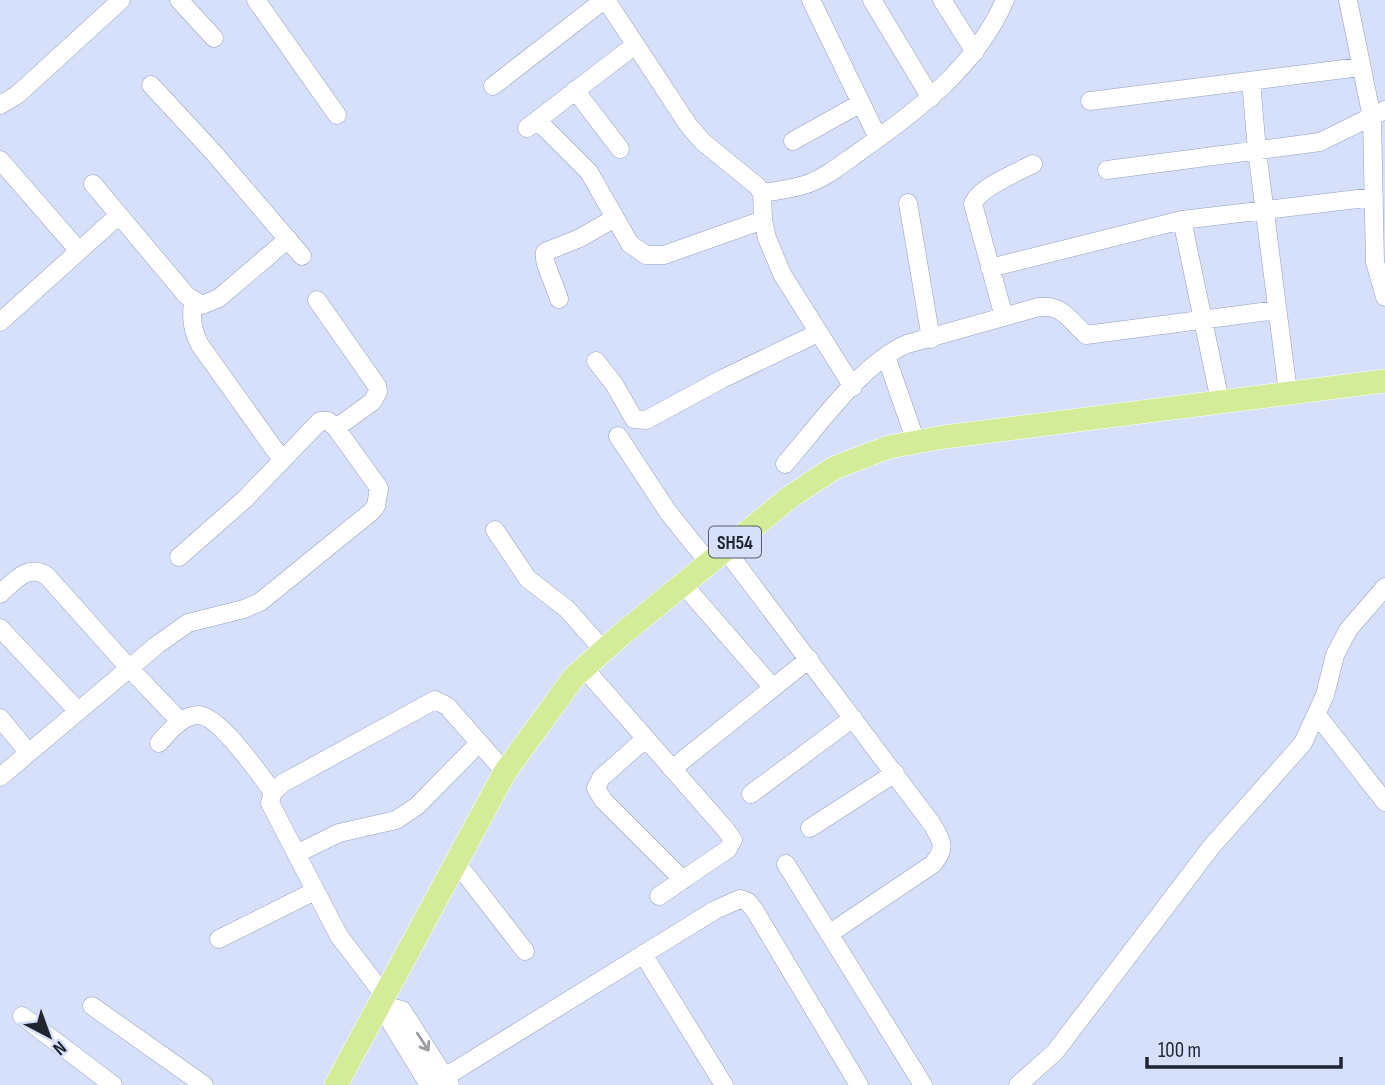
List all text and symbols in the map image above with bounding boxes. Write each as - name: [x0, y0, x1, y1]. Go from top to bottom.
- road number: SH54: [709, 526, 761, 558]
- north arrow: [14, 1001, 84, 1071]
- scale bar: [1147, 1026, 1341, 1070]
- one-way arrow: [416, 1032, 430, 1052]
- text: N: [48, 1036, 71, 1060]
- text: 100 m: [1158, 1038, 1201, 1063]

